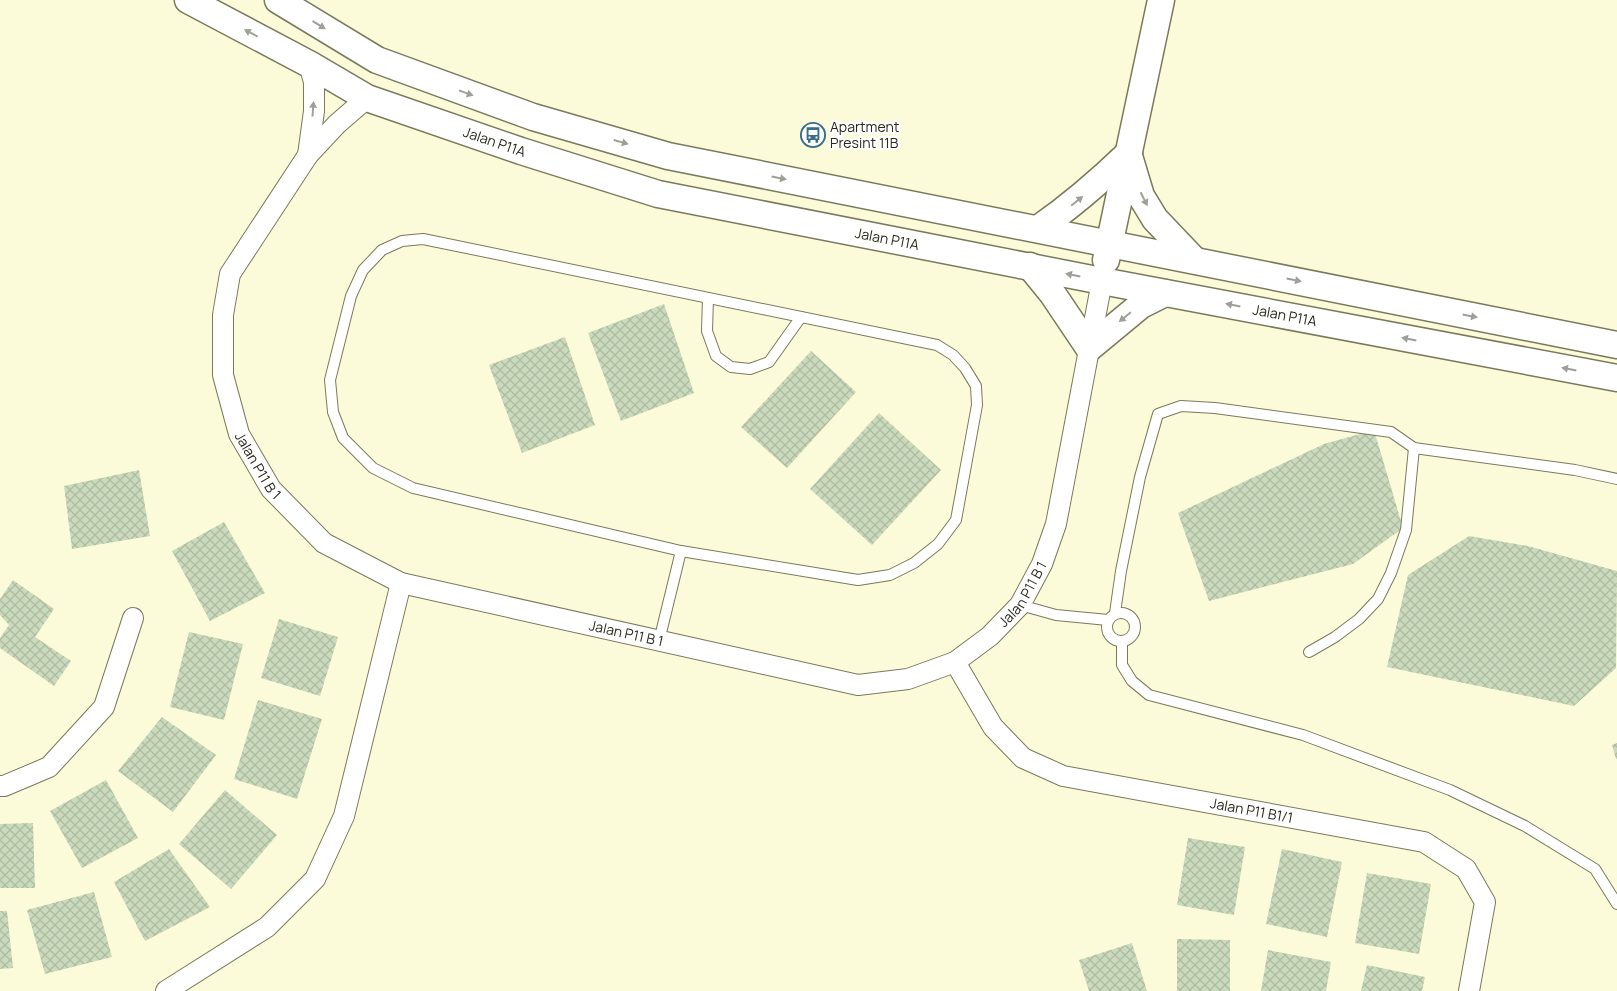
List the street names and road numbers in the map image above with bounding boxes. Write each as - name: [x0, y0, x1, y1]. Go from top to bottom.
- street label: Jalan P11A: [461, 122, 529, 161]
- street label: Jalan P11A: [854, 223, 921, 254]
- street label: Jalan P11A: [1251, 300, 1319, 330]
- street label: Jalan P11 B 1: [231, 428, 286, 503]
- street label: Jalan P11 B 1: [994, 558, 1051, 631]
- street label: Jalan P11 B 1: [587, 615, 665, 650]
- street label: Jalan P11 B1/1: [1209, 793, 1295, 827]

